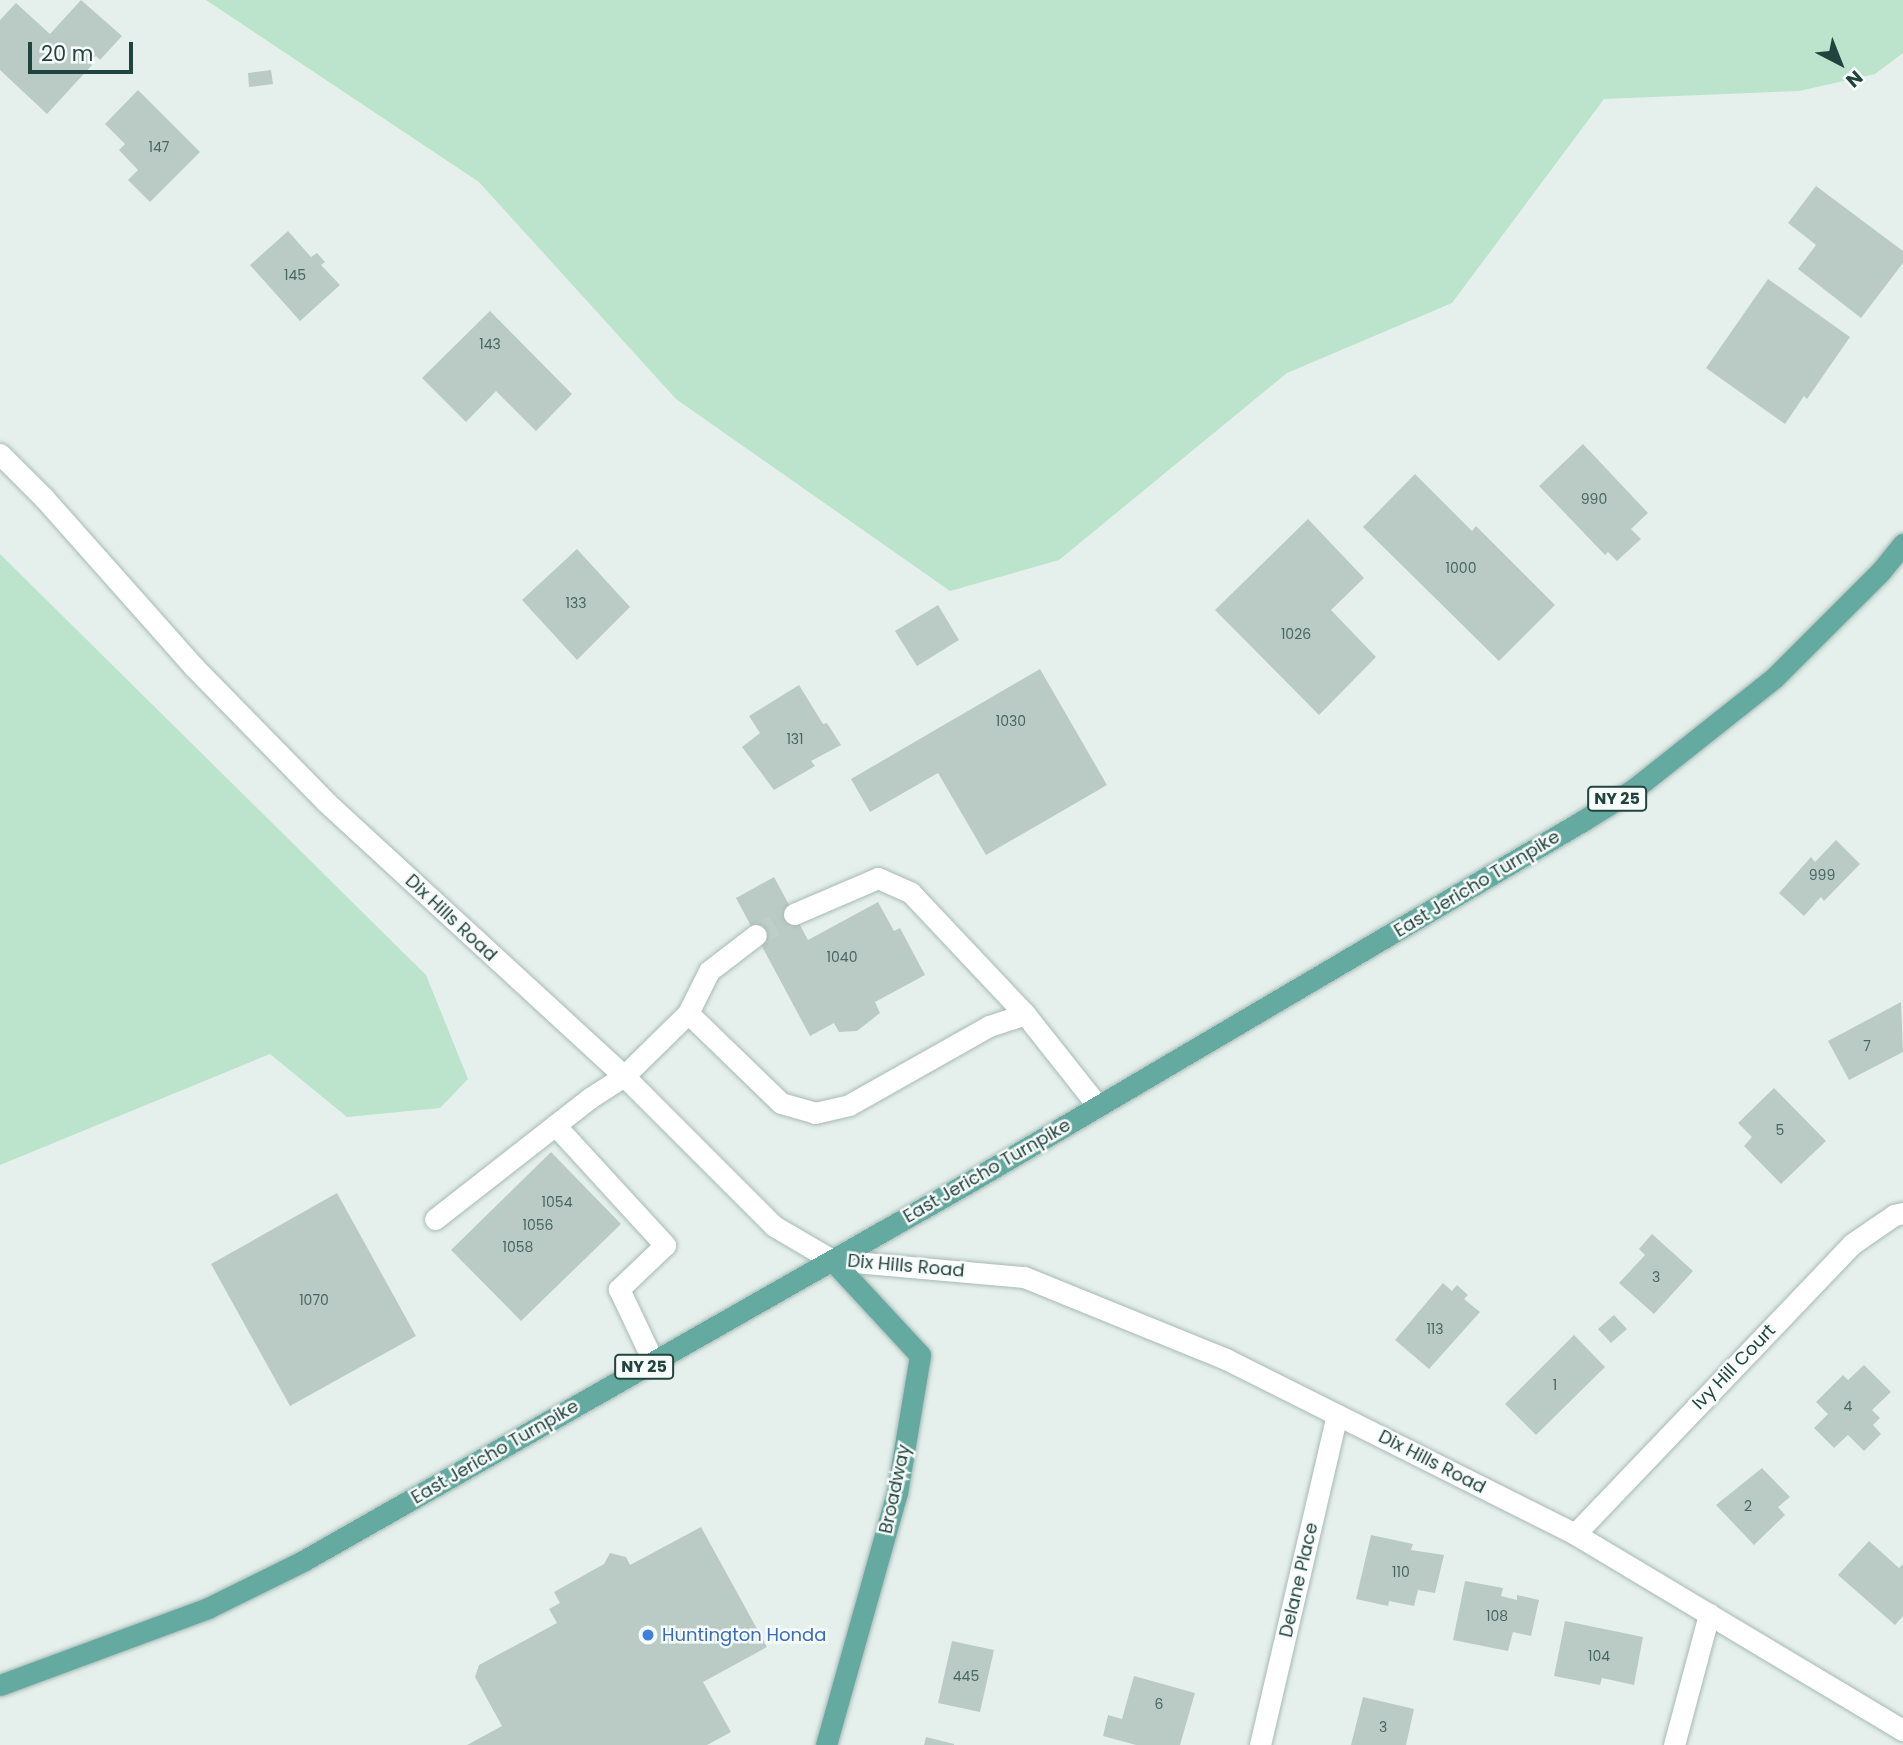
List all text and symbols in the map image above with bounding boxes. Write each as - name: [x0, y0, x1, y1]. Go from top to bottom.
- scale bar: [32, 28, 136, 72]
- north arrow: [1805, 28, 1875, 98]
- text: 20 m: [41, 39, 94, 68]
- text: N: [1840, 64, 1869, 94]
- house number: 147: [149, 139, 169, 155]
- house number: 145: [284, 267, 306, 283]
- house number: 143: [479, 336, 501, 352]
- house number: 990: [1581, 491, 1607, 507]
- house number: 1000: [1446, 560, 1476, 576]
- house number: 133: [566, 595, 586, 611]
- house number: 1026: [1281, 626, 1311, 642]
- house number: 1030: [996, 713, 1026, 729]
- house number: 131: [786, 731, 804, 747]
- road number: NY 25: [1586, 786, 1648, 812]
- street label: East Jericho Turnpike: [1390, 826, 1564, 942]
- house number: 999: [1809, 867, 1835, 883]
- street label: Dix Hills Road: [401, 870, 501, 966]
- house number: 1040: [827, 949, 857, 965]
- house number: 7: [1863, 1038, 1871, 1054]
- street label: East Jericho Turnpike: [900, 1114, 1074, 1228]
- house number: 5: [1776, 1122, 1784, 1138]
- house number: 1054: [542, 1194, 572, 1210]
- house number: 1056: [523, 1217, 553, 1233]
- house number: 1058: [503, 1239, 533, 1255]
- street label: Dix Hills Road: [847, 1250, 965, 1282]
- house number: 3: [1652, 1269, 1660, 1285]
- house number: 1070: [299, 1292, 329, 1308]
- street label: Ivy Hill Court: [1688, 1320, 1780, 1414]
- house number: 113: [1426, 1321, 1444, 1337]
- road number: NY 25: [612, 1354, 676, 1380]
- house number: 1: [1553, 1377, 1557, 1393]
- street label: East Jericho Turnpike: [408, 1395, 582, 1509]
- house number: 4: [1844, 1398, 1852, 1414]
- street label: Dix Hills Road: [1375, 1426, 1489, 1498]
- street label: Broadway: [875, 1442, 915, 1536]
- house number: 2: [1744, 1498, 1752, 1514]
- street label: Delane Place: [1275, 1521, 1323, 1639]
- house number: 110: [1392, 1564, 1410, 1580]
- house number: 108: [1486, 1608, 1508, 1624]
- place label: Huntington Honda: [662, 1624, 826, 1646]
- marker: Huntington Honda: [640, 1627, 656, 1643]
- house number: 104: [1588, 1648, 1610, 1664]
- house number: 445: [953, 1668, 979, 1684]
- house number: 6: [1155, 1696, 1163, 1712]
- house number: 3: [1379, 1719, 1387, 1735]

